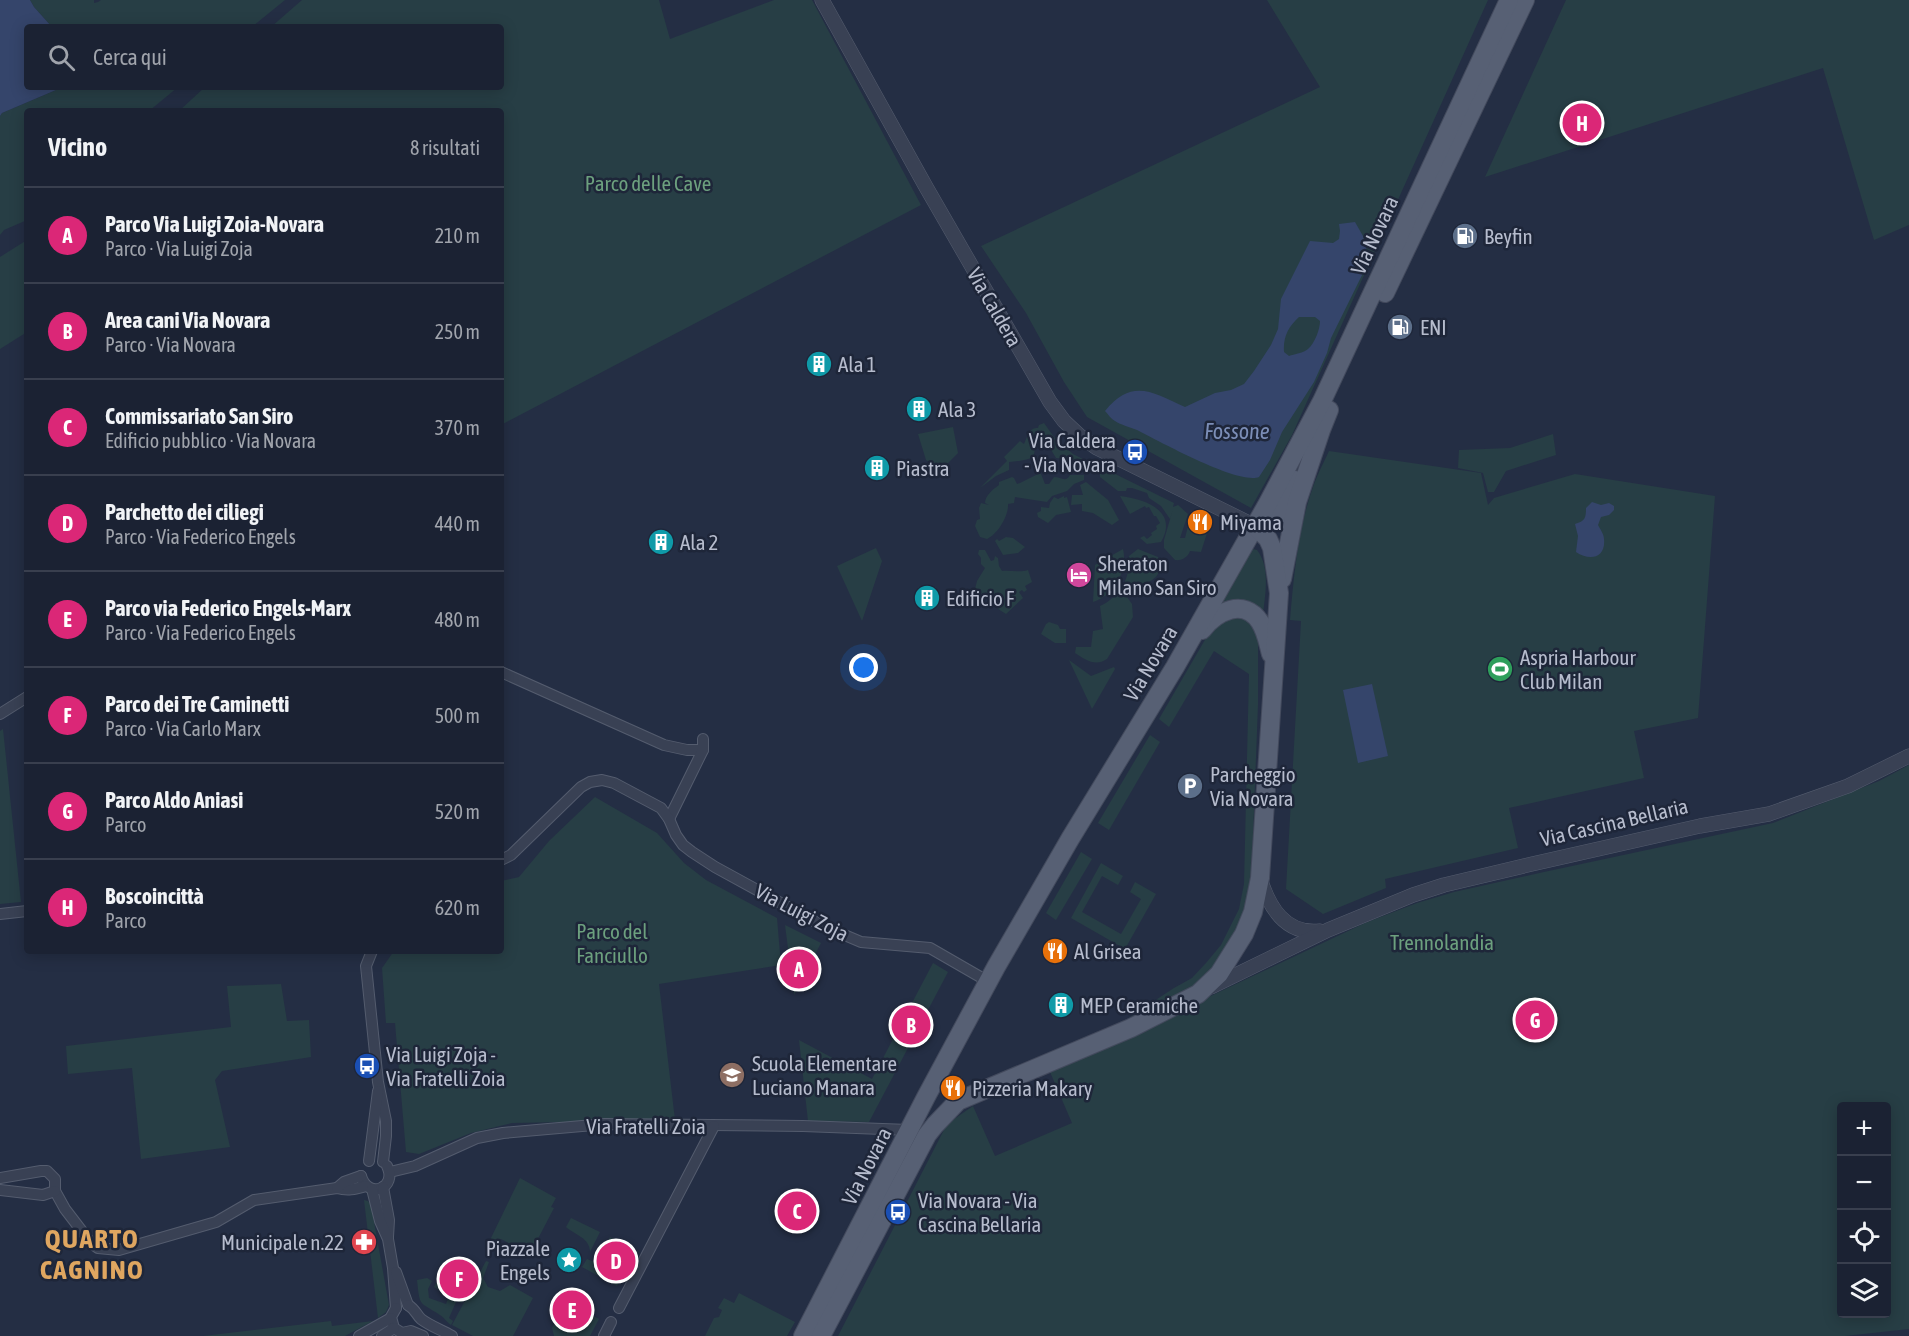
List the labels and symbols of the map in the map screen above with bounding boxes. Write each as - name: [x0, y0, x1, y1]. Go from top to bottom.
- pin: H: [1562, 100, 1602, 146]
- park label: Parco delle Cave: [585, 171, 711, 195]
- street label: Via Novara: [1345, 192, 1403, 278]
- fuel station icon: Beyfin: [1450, 221, 1480, 251]
- place label: Beyfin: [1484, 224, 1533, 248]
- street label: Via Caldera: [963, 263, 1027, 351]
- fuel station icon: ENI: [1385, 312, 1415, 342]
- place label: ENI: [1420, 315, 1447, 339]
- building icon: Ala 1: [804, 349, 834, 379]
- place label: Ala 1: [838, 352, 876, 376]
- building icon: Ala 3: [904, 394, 934, 424]
- place label: Ala 3: [938, 397, 976, 421]
- water label: Fossone: [1204, 418, 1270, 444]
- place label: Via Caldera - Via Novara: [1024, 428, 1116, 476]
- bus stop icon: Via Caldera - Via Novara: [1120, 437, 1150, 467]
- building icon: Piastra: [862, 453, 892, 483]
- place label: Piastra: [896, 456, 949, 480]
- restaurant icon: Miyama: [1185, 507, 1215, 537]
- place label: Miyama: [1220, 510, 1282, 534]
- building icon: Ala 2: [646, 527, 676, 557]
- place label: Ala 2: [680, 530, 718, 554]
- place label: Sheraton Milano San Siro: [1098, 551, 1217, 599]
- hotel icon: Sheraton Milano San Siro: [1064, 560, 1094, 590]
- building icon: Edificio F: [912, 583, 942, 613]
- place label: Edificio F: [946, 586, 1015, 610]
- street label: Via Novara: [1118, 621, 1182, 705]
- place label: Aspria Harbour Club Milan: [1520, 645, 1636, 693]
- your location: [849, 653, 878, 682]
- sports icon: Aspria Harbour Club Milan: [1485, 654, 1515, 684]
- place label: Parcheggio Via Novara: [1210, 762, 1296, 810]
- parking icon: Parcheggio Via Novara: [1175, 771, 1205, 801]
- street label: Via Cascina Bellaria: [1538, 793, 1690, 851]
- street label: Via Luigi Zoja: [751, 878, 853, 946]
- park label: Parco del Fanciullo: [576, 919, 648, 967]
- park label: Trennolandia: [1390, 930, 1494, 954]
- restaurant icon: Al Grisea: [1040, 936, 1070, 966]
- place label: Al Grisea: [1074, 939, 1142, 963]
- pin: A: [780, 946, 818, 992]
- building icon: MEP Ceramiche: [1046, 990, 1076, 1020]
- place label: MEP Ceramiche: [1080, 993, 1198, 1017]
- pin: G: [1516, 998, 1555, 1042]
- pin: B: [892, 1002, 930, 1048]
- place label: Via Luigi Zoja - Via Fratelli Zoia: [386, 1042, 505, 1090]
- bus stop icon: Via Luigi Zoja - Via Fratelli Zoia: [352, 1051, 382, 1081]
- place label: Scuola Elementare Luciano Manara: [752, 1051, 897, 1099]
- school or university icon: Scuola Elementare Luciano Manara: [717, 1060, 747, 1090]
- restaurant icon: Pizzeria Makary: [938, 1073, 968, 1103]
- place label: Pizzeria Makary: [972, 1076, 1093, 1100]
- street label: Via Fratelli Zoia: [586, 1114, 706, 1138]
- street label: Via Novara: [836, 1123, 896, 1209]
- pin: C: [778, 1188, 816, 1234]
- place label: Via Novara - Via Cascina Bellaria: [918, 1188, 1041, 1236]
- bus stop icon: Via Novara - Via Cascina Bellaria: [883, 1197, 913, 1227]
- district label: QUARTO CAGNINO: [40, 1223, 144, 1285]
- pharmacy icon: Municipale n.22: [349, 1227, 379, 1257]
- place label: Municipale n.22: [221, 1230, 344, 1254]
- place label: Piazzale Engels: [486, 1236, 550, 1284]
- pin: D: [596, 1238, 636, 1284]
- place icon: Piazzale Engels: [554, 1245, 584, 1275]
- pin: F: [440, 1256, 478, 1302]
- pin: E: [552, 1288, 592, 1332]

